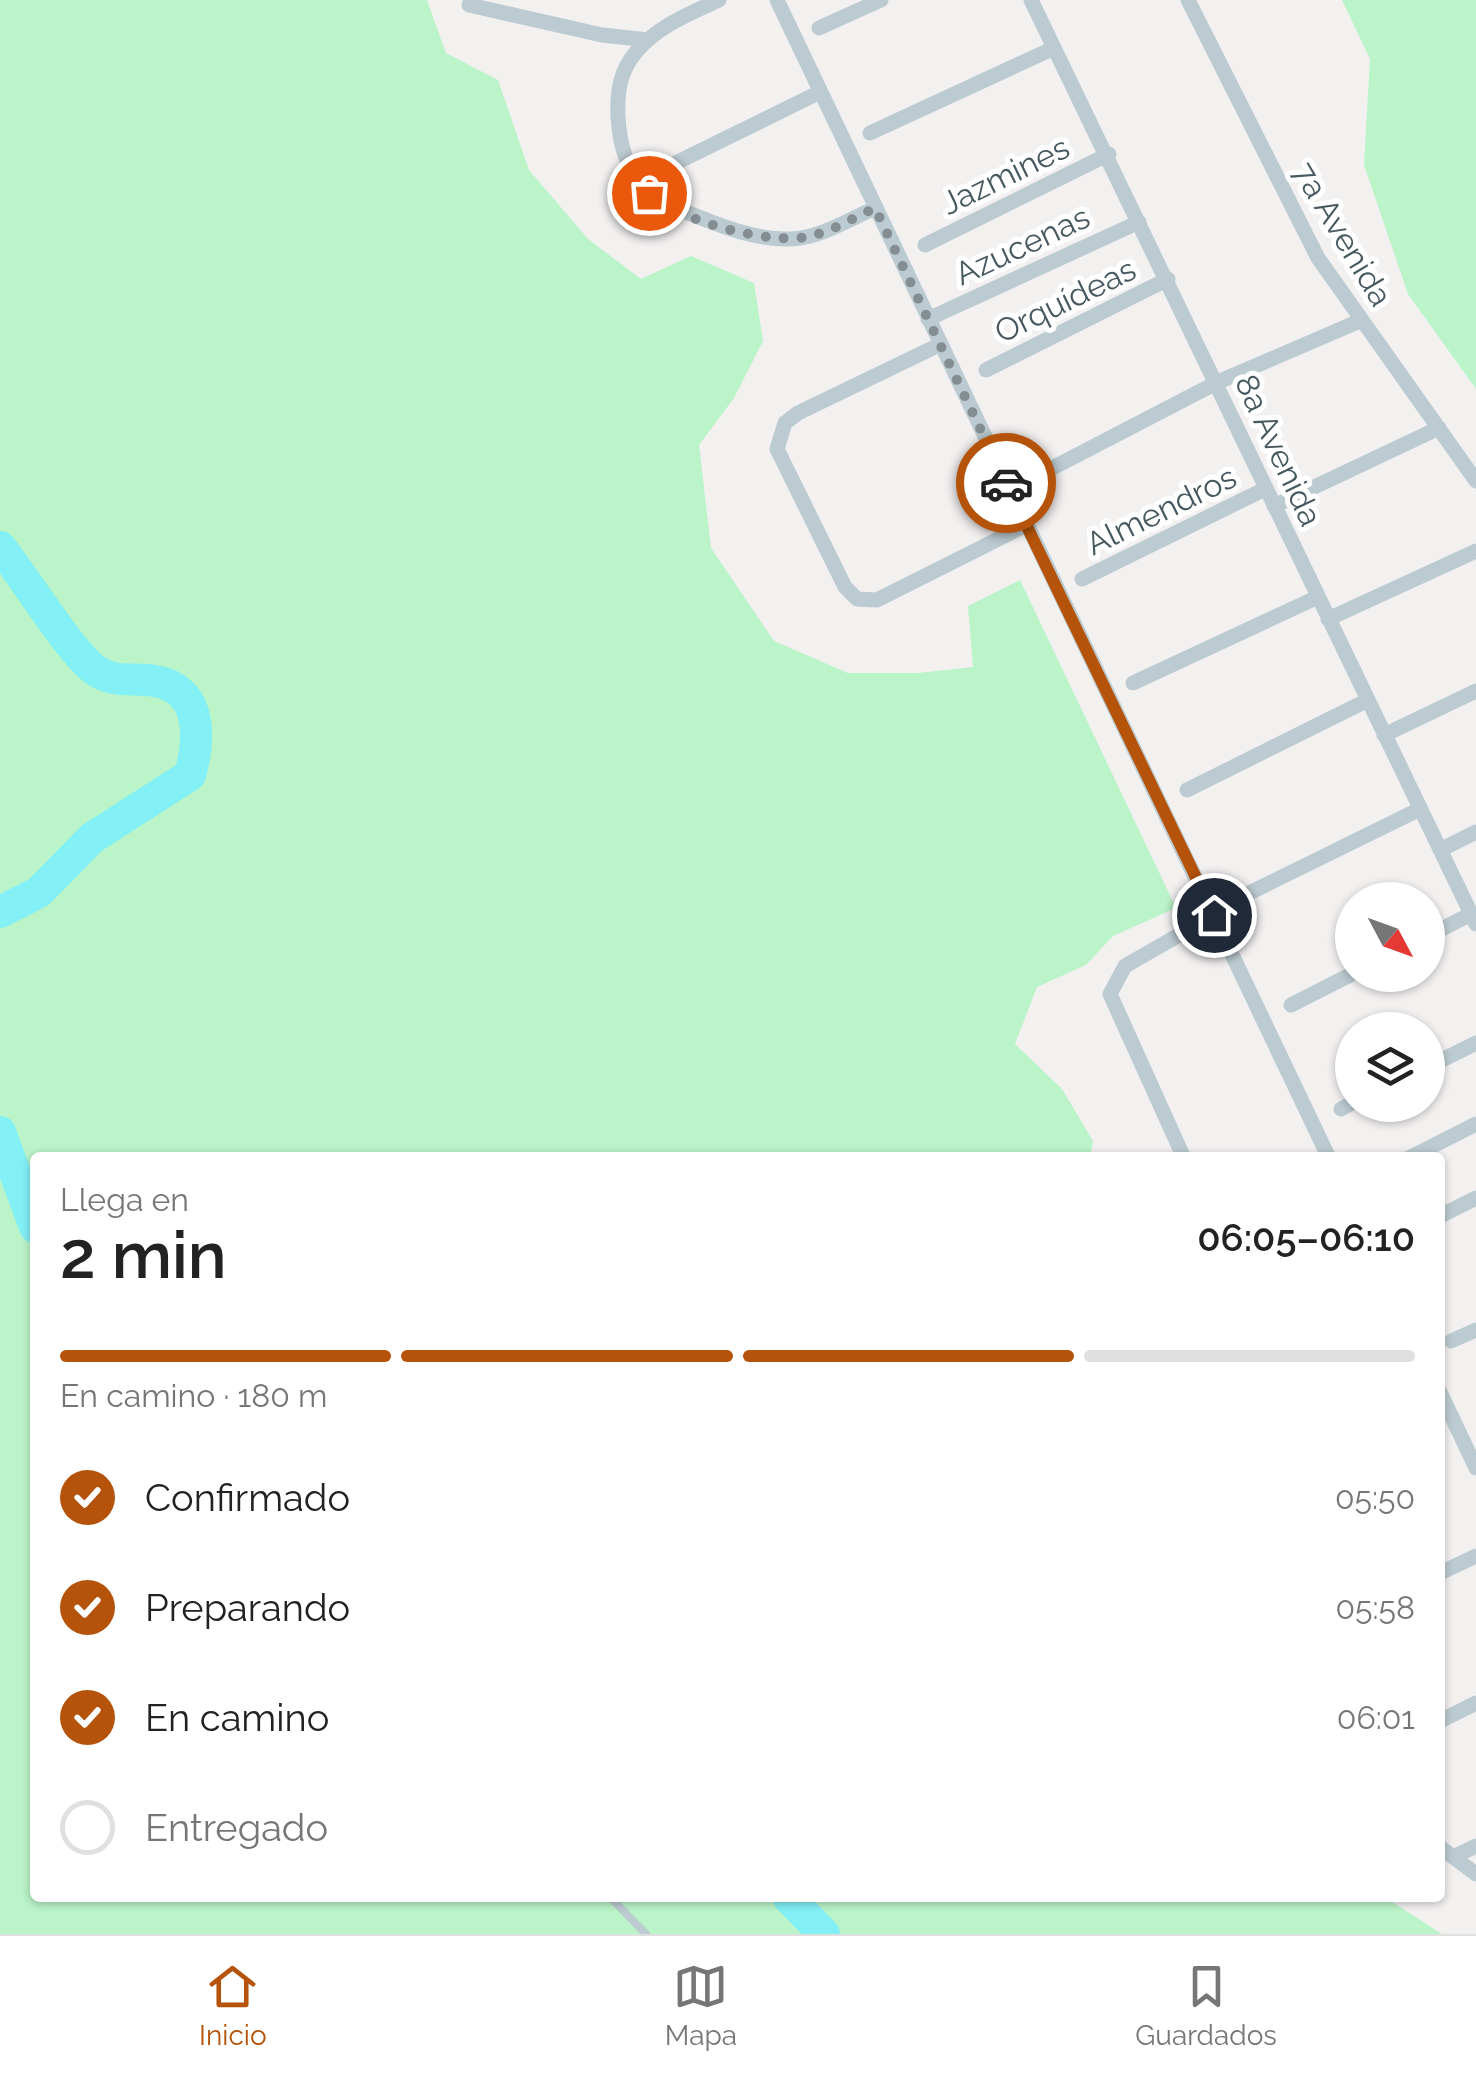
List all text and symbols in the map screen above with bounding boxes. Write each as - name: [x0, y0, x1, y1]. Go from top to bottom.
- street label: Jazmines: [935, 128, 1075, 222]
- pin: [607, 151, 692, 236]
- street label: 7a Avenida: [1286, 156, 1400, 312]
- icon: bag: [622, 166, 677, 221]
- street label: Azucenas: [949, 198, 1095, 292]
- street label: Orquídeas: [989, 250, 1141, 350]
- street label: 8a Avenida: [1228, 369, 1330, 531]
- courier: [956, 433, 1056, 533]
- icon: car: [979, 456, 1034, 511]
- street label: Almendros: [1080, 458, 1242, 562]
- pin: [1172, 873, 1257, 958]
- north arrow: [1335, 882, 1445, 992]
- map controls: [1335, 882, 1445, 1122]
- icon: home: [1187, 888, 1242, 943]
- button: layers: [1335, 1012, 1445, 1122]
- text: Llega en: [60, 1181, 189, 1218]
- text: 06:05–06:10: [1197, 1215, 1415, 1260]
- text: 2 min: [60, 1217, 227, 1293]
- text: En camino · 180 m: [60, 1377, 327, 1414]
- icon: check: [60, 1470, 115, 1525]
- text: Confirmado: [145, 1475, 350, 1520]
- text: 05:50: [1335, 1479, 1415, 1516]
- icon: check: [60, 1580, 115, 1635]
- text: Preparando: [145, 1585, 350, 1630]
- text: 05:58: [1336, 1589, 1415, 1626]
- icon: check: [60, 1690, 115, 1745]
- text: En camino: [145, 1695, 329, 1740]
- text: 06:01: [1337, 1699, 1415, 1736]
- text: Entregado: [145, 1805, 328, 1850]
- tab: Inicio: [199, 1959, 267, 2052]
- tab: Mapa: [665, 1959, 737, 2052]
- tab: Guardados: [1135, 1959, 1277, 2052]

